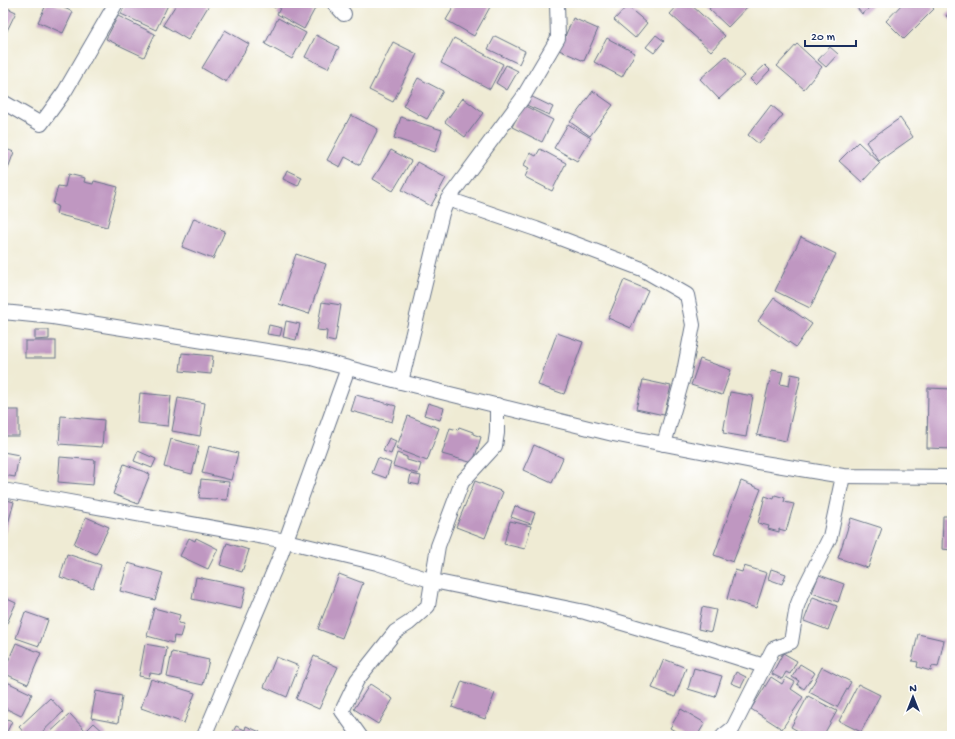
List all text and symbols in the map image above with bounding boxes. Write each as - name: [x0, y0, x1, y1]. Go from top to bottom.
- scale bar: [805, 22, 856, 48]
- text: 20 m: [811, 31, 836, 45]
- north arrow: [893, 677, 933, 717]
- text: N: [909, 683, 917, 695]

